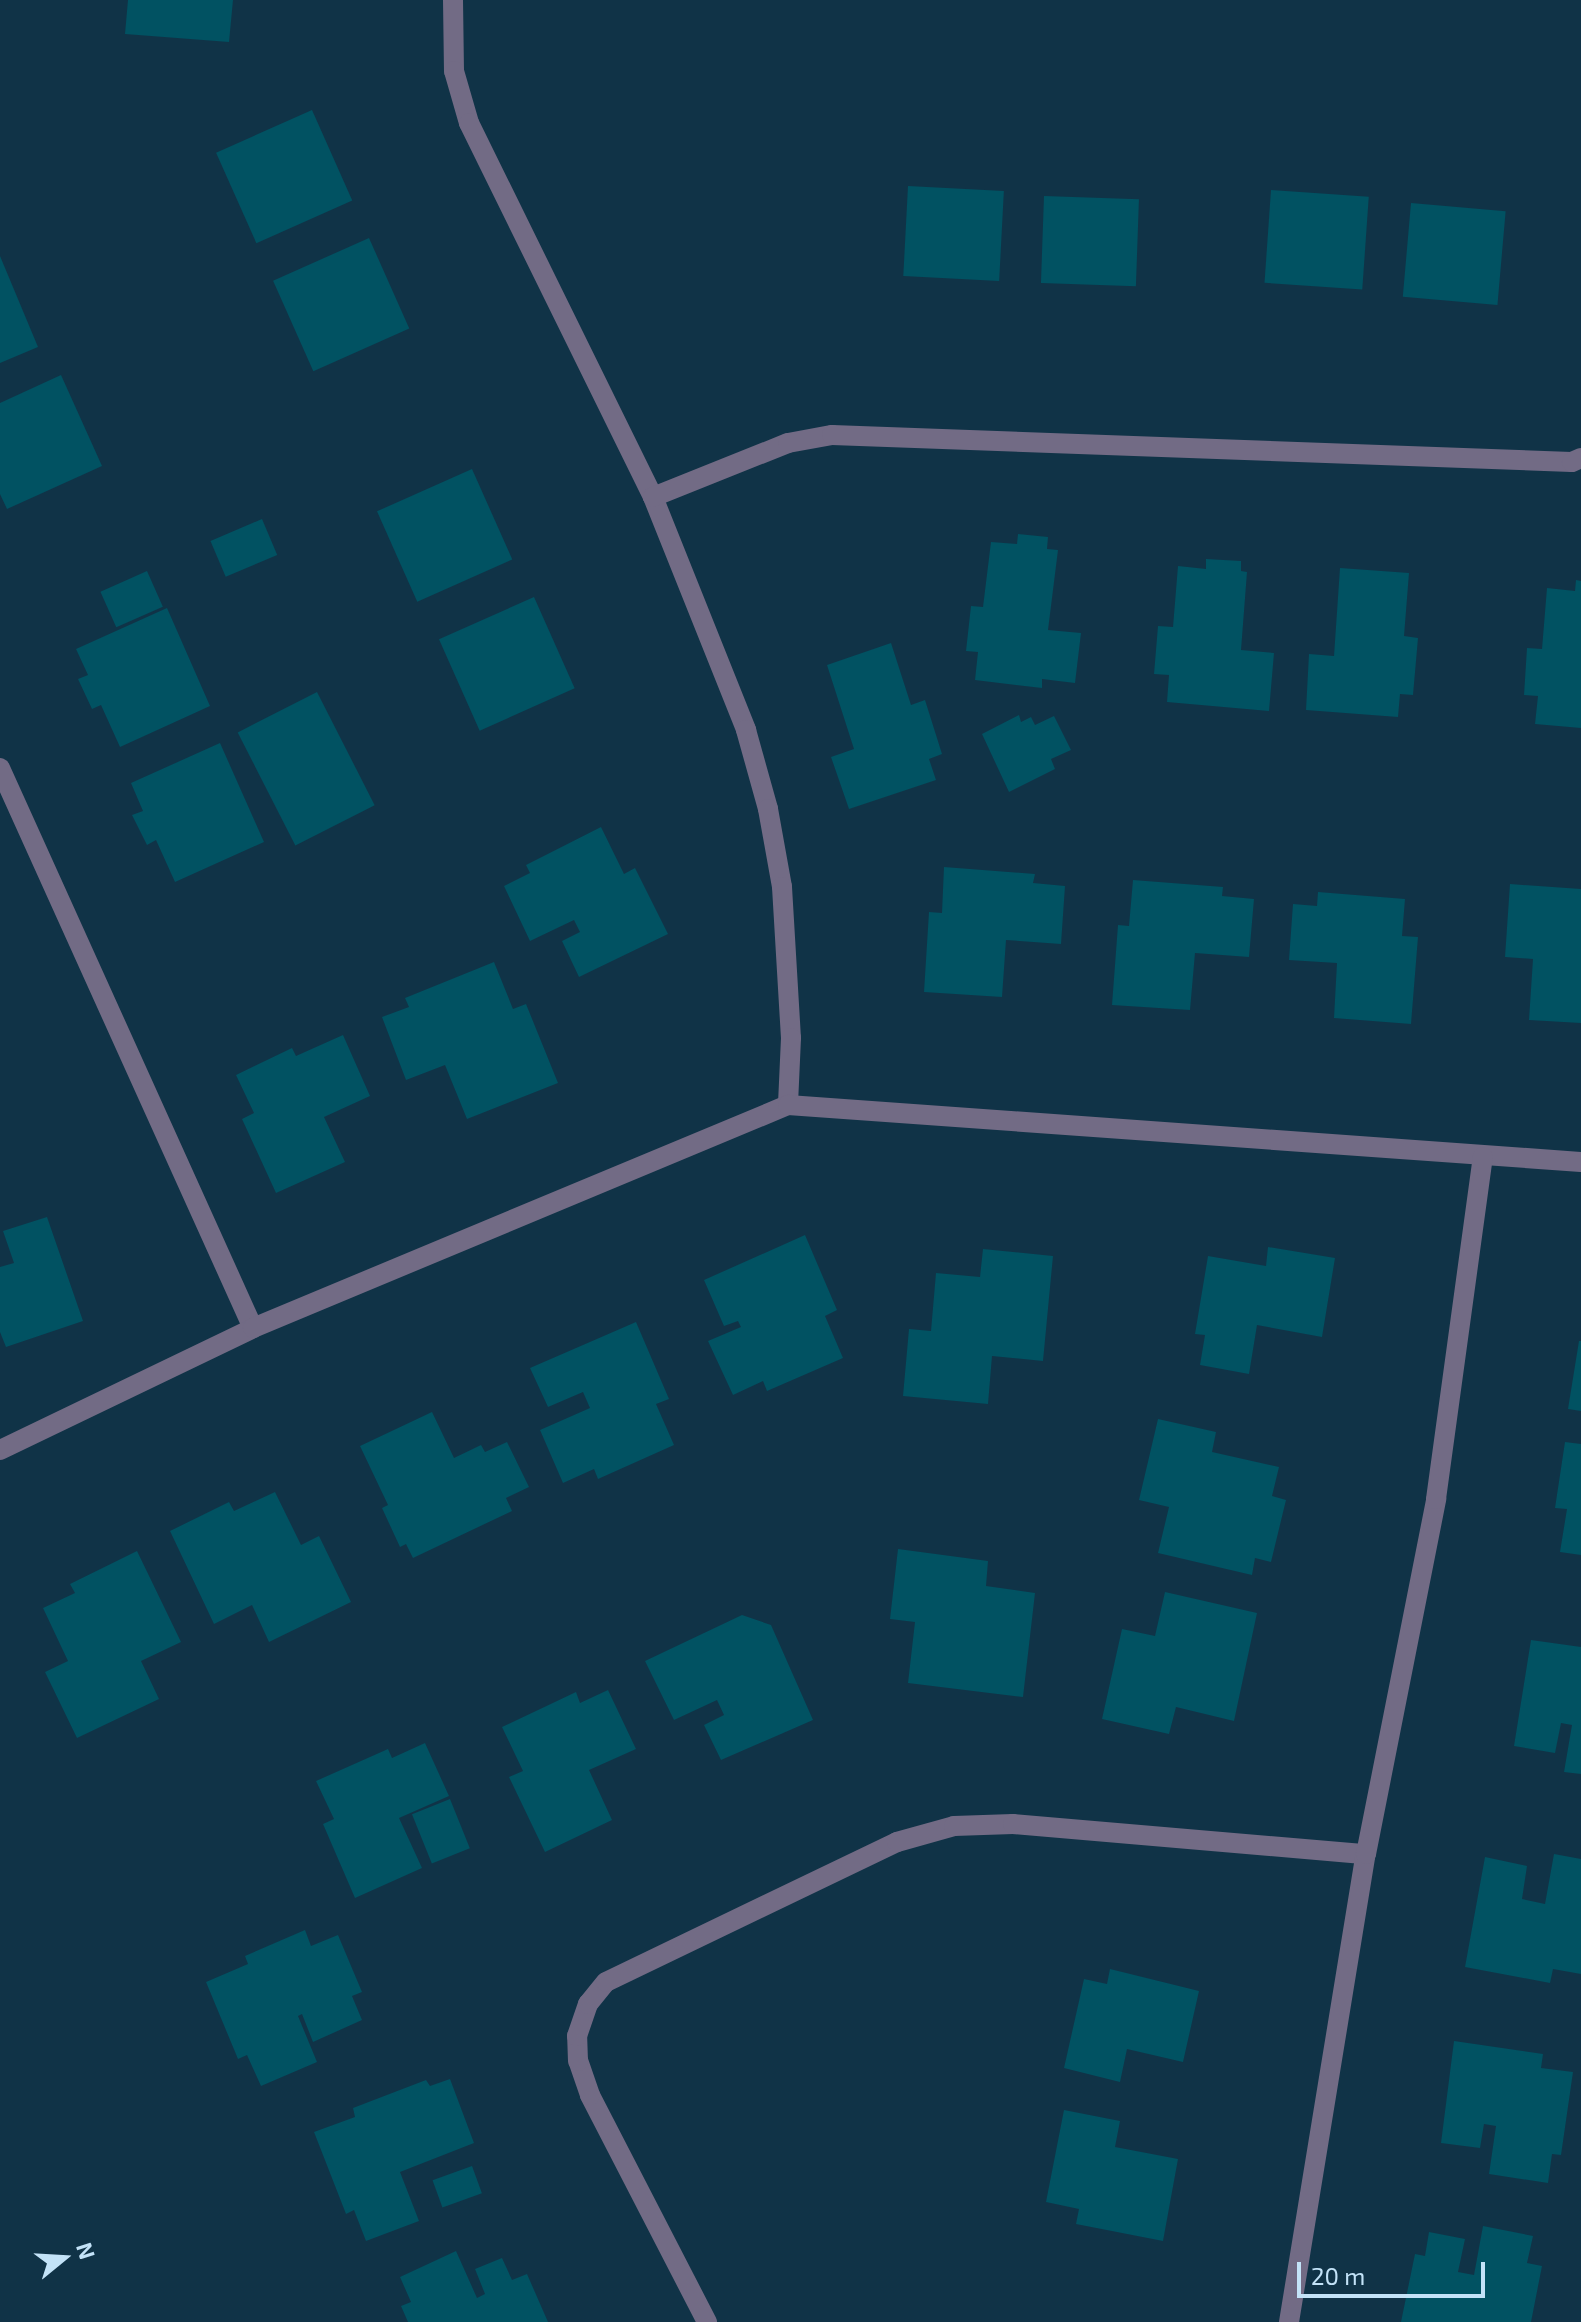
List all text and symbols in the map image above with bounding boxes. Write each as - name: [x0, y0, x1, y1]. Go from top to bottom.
- north arrow: [24, 2218, 104, 2298]
- text: N: [72, 2239, 102, 2262]
- scale bar: [1301, 2246, 1489, 2296]
- text: 20 m: [1311, 2261, 1365, 2290]

